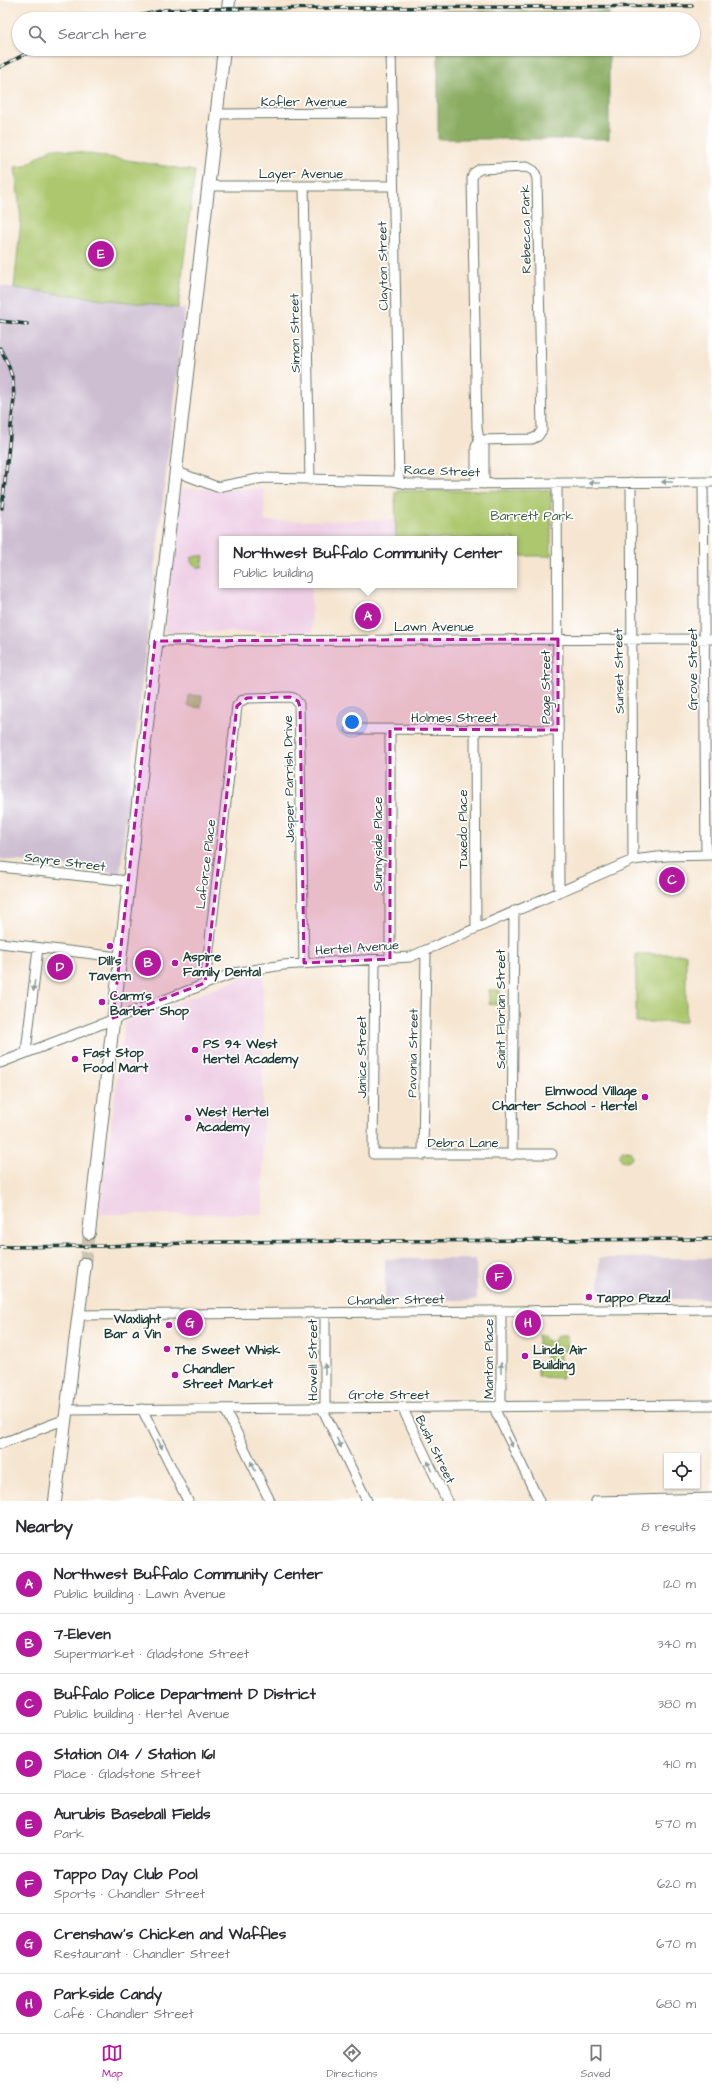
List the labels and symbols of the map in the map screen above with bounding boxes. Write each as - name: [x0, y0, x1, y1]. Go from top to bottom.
- street label: Kofler Avenue: [261, 93, 347, 111]
- street label: Layer Avenue: [259, 165, 343, 184]
- street label: Rebecca Park: [516, 184, 536, 274]
- street label: Clayton Street: [373, 220, 394, 311]
- pin: E: [88, 239, 114, 269]
- street label: Simon Street: [285, 292, 305, 373]
- street label: Race Street: [403, 461, 481, 481]
- one-way arrow: [660, 479, 673, 485]
- one-way arrow: [587, 480, 600, 486]
- park label: Barrett Park: [490, 507, 574, 525]
- pin: A: [355, 601, 381, 631]
- street label: Lawn Avenue: [394, 618, 474, 636]
- street label: Sunset Street: [609, 627, 629, 714]
- street label: Grove Street: [684, 627, 702, 710]
- street label: Page Street: [537, 649, 556, 724]
- street label: Holmes Street: [411, 709, 498, 727]
- your location: [342, 712, 362, 732]
- street label: Jasper Parrish Drive: [279, 715, 299, 843]
- street label: Tuxedo Place: [454, 789, 472, 869]
- street label: Sunnyside Place: [369, 797, 388, 891]
- street label: Laforce Place: [192, 818, 220, 910]
- street label: Sayre Street: [23, 848, 107, 877]
- pin: C: [659, 865, 685, 895]
- street label: Hertel Avenue: [315, 936, 400, 960]
- marker: Dill's Tavern: [105, 941, 115, 951]
- pin: B: [135, 948, 161, 978]
- place label: Aspire Family Dental: [183, 948, 261, 982]
- street label: Saint Florian Street: [492, 948, 510, 1069]
- pin: D: [47, 952, 73, 982]
- place label: Dill's Tavern: [88, 952, 132, 985]
- marker: Aspire Family Dental: [170, 958, 180, 968]
- one-way arrow: [31, 980, 37, 993]
- place label: Carm's Barber Shop: [110, 987, 190, 1021]
- marker: Carm's Barber Shop: [97, 997, 107, 1007]
- street label: Pavonia Street: [403, 1007, 423, 1098]
- street label: Janice Street: [353, 1015, 371, 1098]
- place label: PS 94 West Hertel Academy: [203, 1035, 300, 1069]
- place label: Fast Stop Food Mart: [83, 1044, 149, 1077]
- marker: PS 94 West Hertel Academy: [190, 1045, 200, 1055]
- marker: Fast Stop Food Mart: [70, 1054, 80, 1064]
- place label: Elmwood Village Charter School - Hertel: [492, 1082, 637, 1115]
- marker: Elmwood Village Charter School - Hertel: [640, 1092, 650, 1102]
- place label: West Hertel Academy: [195, 1103, 269, 1137]
- marker: West Hertel Academy: [183, 1113, 193, 1123]
- street label: Debra Lane: [428, 1134, 498, 1152]
- pin: F: [486, 1262, 512, 1292]
- place label: Tappo Pizza!: [596, 1289, 670, 1308]
- street label: Chandler Street: [347, 1290, 445, 1310]
- marker: Tappo Pizza!: [584, 1292, 594, 1302]
- pin: G: [177, 1308, 203, 1338]
- pin: H: [515, 1308, 541, 1338]
- place label: Waxlight Bar a Vin: [104, 1310, 162, 1343]
- street label: Howell Street: [304, 1318, 322, 1401]
- street label: Manton Place: [480, 1319, 498, 1399]
- marker: Waxlight Bar a Vin: [164, 1320, 174, 1330]
- place label: The Sweet Whisk: [174, 1341, 281, 1359]
- place label: Linde Air Building: [533, 1341, 588, 1376]
- marker: The Sweet Whisk: [162, 1344, 172, 1354]
- marker: Linde Air Building: [520, 1351, 530, 1361]
- place label: Chandler Street Market: [182, 1360, 274, 1393]
- one-way arrow: [498, 1361, 504, 1374]
- one-way arrow: [322, 1362, 328, 1375]
- marker: Chandler Street Market: [170, 1370, 180, 1380]
- street label: Grote Street: [348, 1386, 430, 1404]
- street label: Bush Street: [411, 1412, 460, 1487]
- one-way arrow: [336, 1437, 342, 1449]
- one-way arrow: [507, 1437, 513, 1448]
- one-way arrow: [157, 1438, 163, 1450]
- one-way arrow: [250, 1460, 256, 1472]
- one-way arrow: [427, 1460, 433, 1472]

